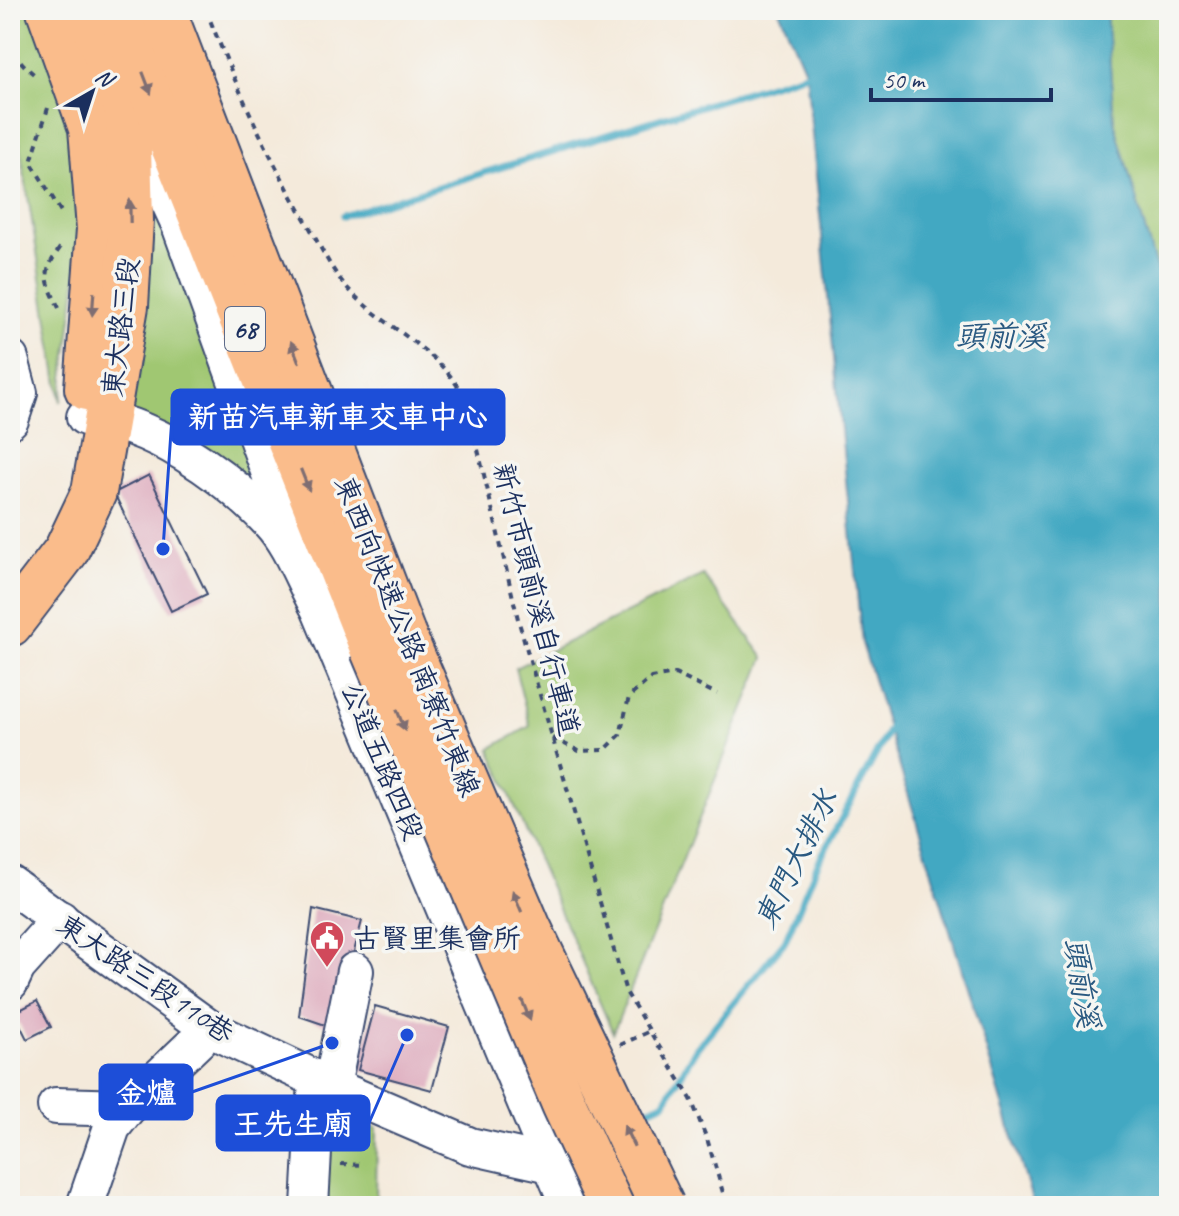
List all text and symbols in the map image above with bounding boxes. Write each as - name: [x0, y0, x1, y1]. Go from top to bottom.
- north arrow: [52, 52, 132, 132]
- scale bar: [871, 52, 1051, 102]
- text: N: [90, 62, 121, 95]
- text: 50 m: [883, 65, 926, 95]
- one-way arrow: [141, 71, 154, 95]
- one-way arrow: [124, 198, 137, 223]
- street label: 東大路三段: [95, 255, 146, 399]
- one-way arrow: [86, 292, 99, 317]
- road number: 68: [225, 307, 265, 351]
- water label: 頭前溪: [956, 317, 1048, 355]
- one-way arrow: [288, 340, 301, 364]
- callout: 新苗汽車新車交車中心: [172, 390, 504, 444]
- text: 新苗汽車新車交車中心: [188, 398, 488, 436]
- street label: 新竹市頭前溪自行車道: [486, 459, 587, 739]
- one-way arrow: [299, 469, 312, 493]
- street label: 東西向快速公路 南寮竹東線: [327, 471, 488, 802]
- street label: 公道五路四段: [334, 677, 431, 845]
- one-way arrow: [395, 708, 408, 732]
- water label: 東門大排水: [746, 782, 846, 935]
- one-way arrow: [511, 889, 524, 913]
- street label: 東大路三段110巷: [51, 906, 242, 1051]
- public building icon: 古賢里集會所: [308, 919, 346, 969]
- place label: 古賢里集會所: [353, 921, 521, 956]
- water label: 頭前溪: [1056, 936, 1108, 1032]
- one-way arrow: [520, 998, 533, 1022]
- callout: 金爐: [100, 1065, 192, 1119]
- text: 金爐: [116, 1074, 177, 1112]
- callout: 王先生廟: [217, 1096, 369, 1150]
- text: 王先生廟: [233, 1105, 353, 1143]
- one-way arrow: [622, 1124, 636, 1147]

